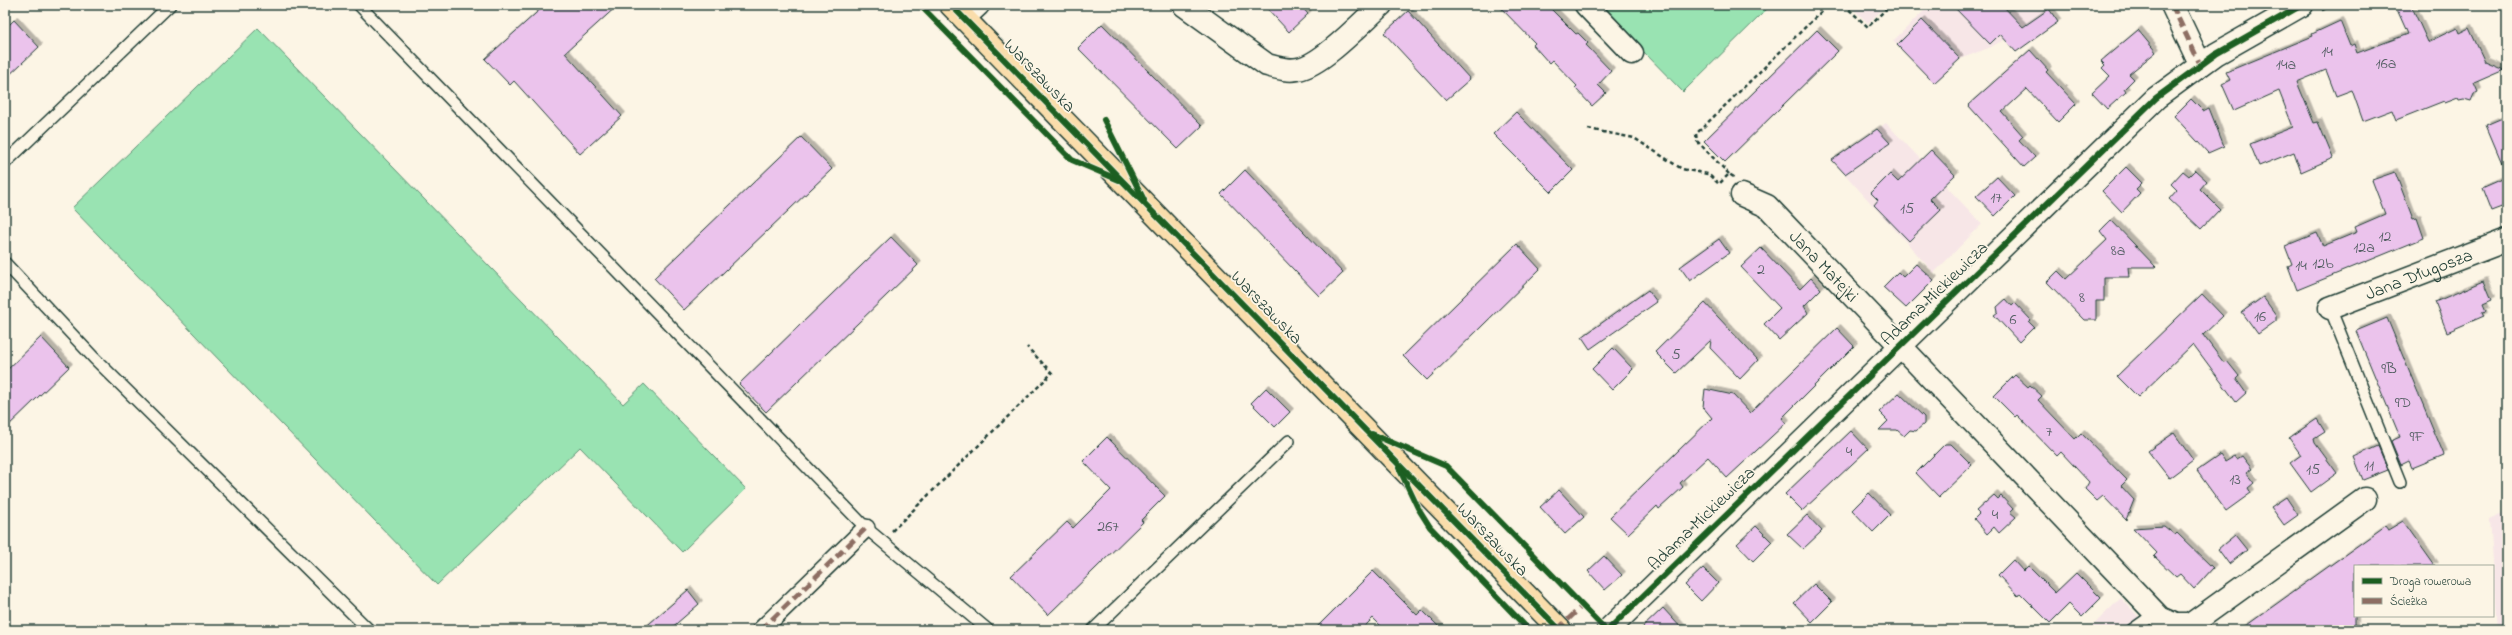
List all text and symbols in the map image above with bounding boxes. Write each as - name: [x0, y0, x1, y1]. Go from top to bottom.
- street label: Warszawska: [996, 33, 1081, 119]
- house number: 14: [2321, 40, 2333, 64]
- house number: 16a: [2376, 52, 2396, 76]
- house number: 14a: [2276, 53, 2296, 77]
- house number: 17: [1990, 186, 2002, 210]
- house number: 15: [1900, 197, 1914, 221]
- street label: Jana Matejki: [1782, 225, 1864, 309]
- house number: 12: [2378, 225, 2392, 249]
- street label: Adama Mickiewicza: [1876, 236, 1995, 353]
- house number: 12a: [2353, 236, 2375, 260]
- house number: 8a: [2111, 239, 2125, 263]
- street label: Jana Długosza: [2362, 243, 2477, 308]
- house number: 12b: [2312, 252, 2334, 276]
- house number: 14: [2295, 254, 2307, 278]
- house number: 2: [1757, 258, 1765, 282]
- street label: Warszawska: [1223, 265, 1308, 351]
- house number: 8: [2079, 286, 2085, 310]
- house number: 16: [2254, 305, 2266, 329]
- house number: 6: [2009, 308, 2017, 332]
- house number: 5: [1671, 343, 1681, 367]
- house number: 9B: [2381, 357, 2397, 381]
- house number: 9D: [2395, 391, 2411, 415]
- house number: 7: [2046, 420, 2053, 444]
- house number: 9F: [2409, 425, 2425, 449]
- house number: 4: [1846, 440, 1853, 464]
- house number: 11: [2364, 454, 2374, 478]
- house number: 15: [2306, 458, 2320, 482]
- street label: Adama Mickiewicza: [1643, 461, 1762, 578]
- house number: 13: [2229, 468, 2241, 492]
- street label: Warszawska: [1449, 497, 1534, 583]
- house number: 4: [1992, 503, 1999, 527]
- house number: 267: [1097, 515, 1119, 539]
- legend: [2354, 565, 2494, 617]
- text: Droga rowerowa: [2389, 573, 2471, 592]
- text: Ścieżka: [2390, 593, 2427, 611]

